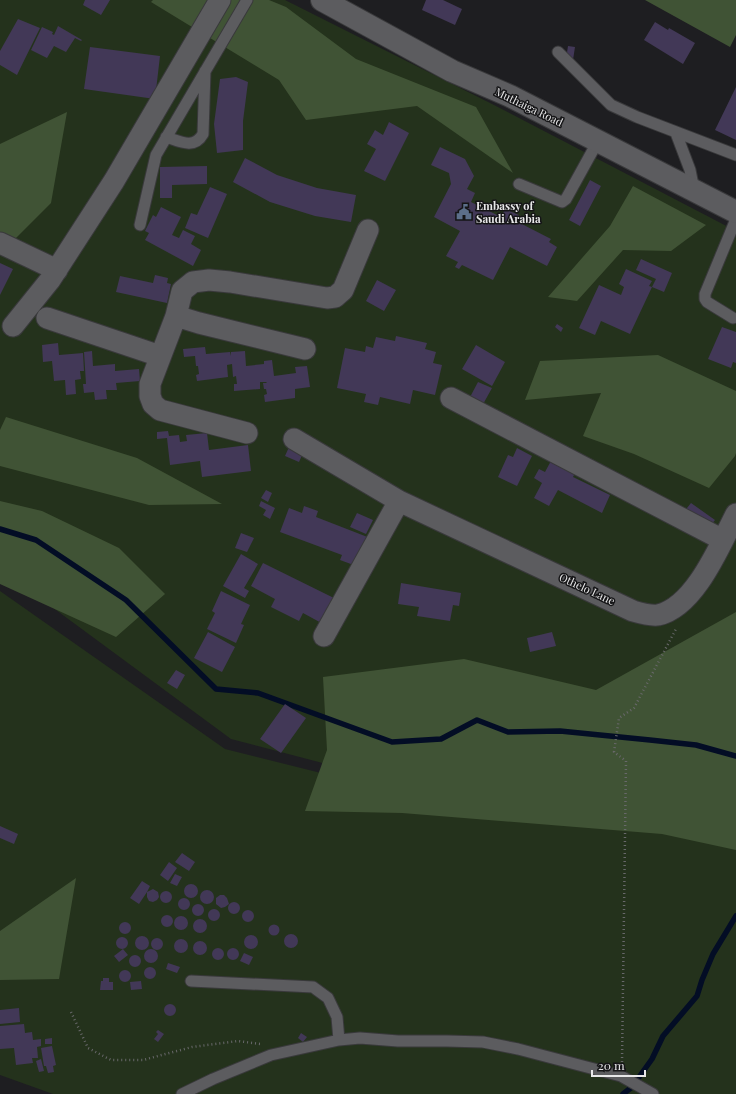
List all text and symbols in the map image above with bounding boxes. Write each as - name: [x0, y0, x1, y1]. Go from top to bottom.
- street label: Muthaiga Road: [493, 84, 566, 130]
- place label: Embassy of Saudi Arabia: [476, 198, 541, 226]
- public building icon: Embassy of Saudi Arabia: [455, 203, 473, 221]
- street label: Othelo Lane: [557, 569, 618, 608]
- scale bar: [592, 1052, 645, 1078]
- text: 20 m: [598, 1057, 625, 1073]

